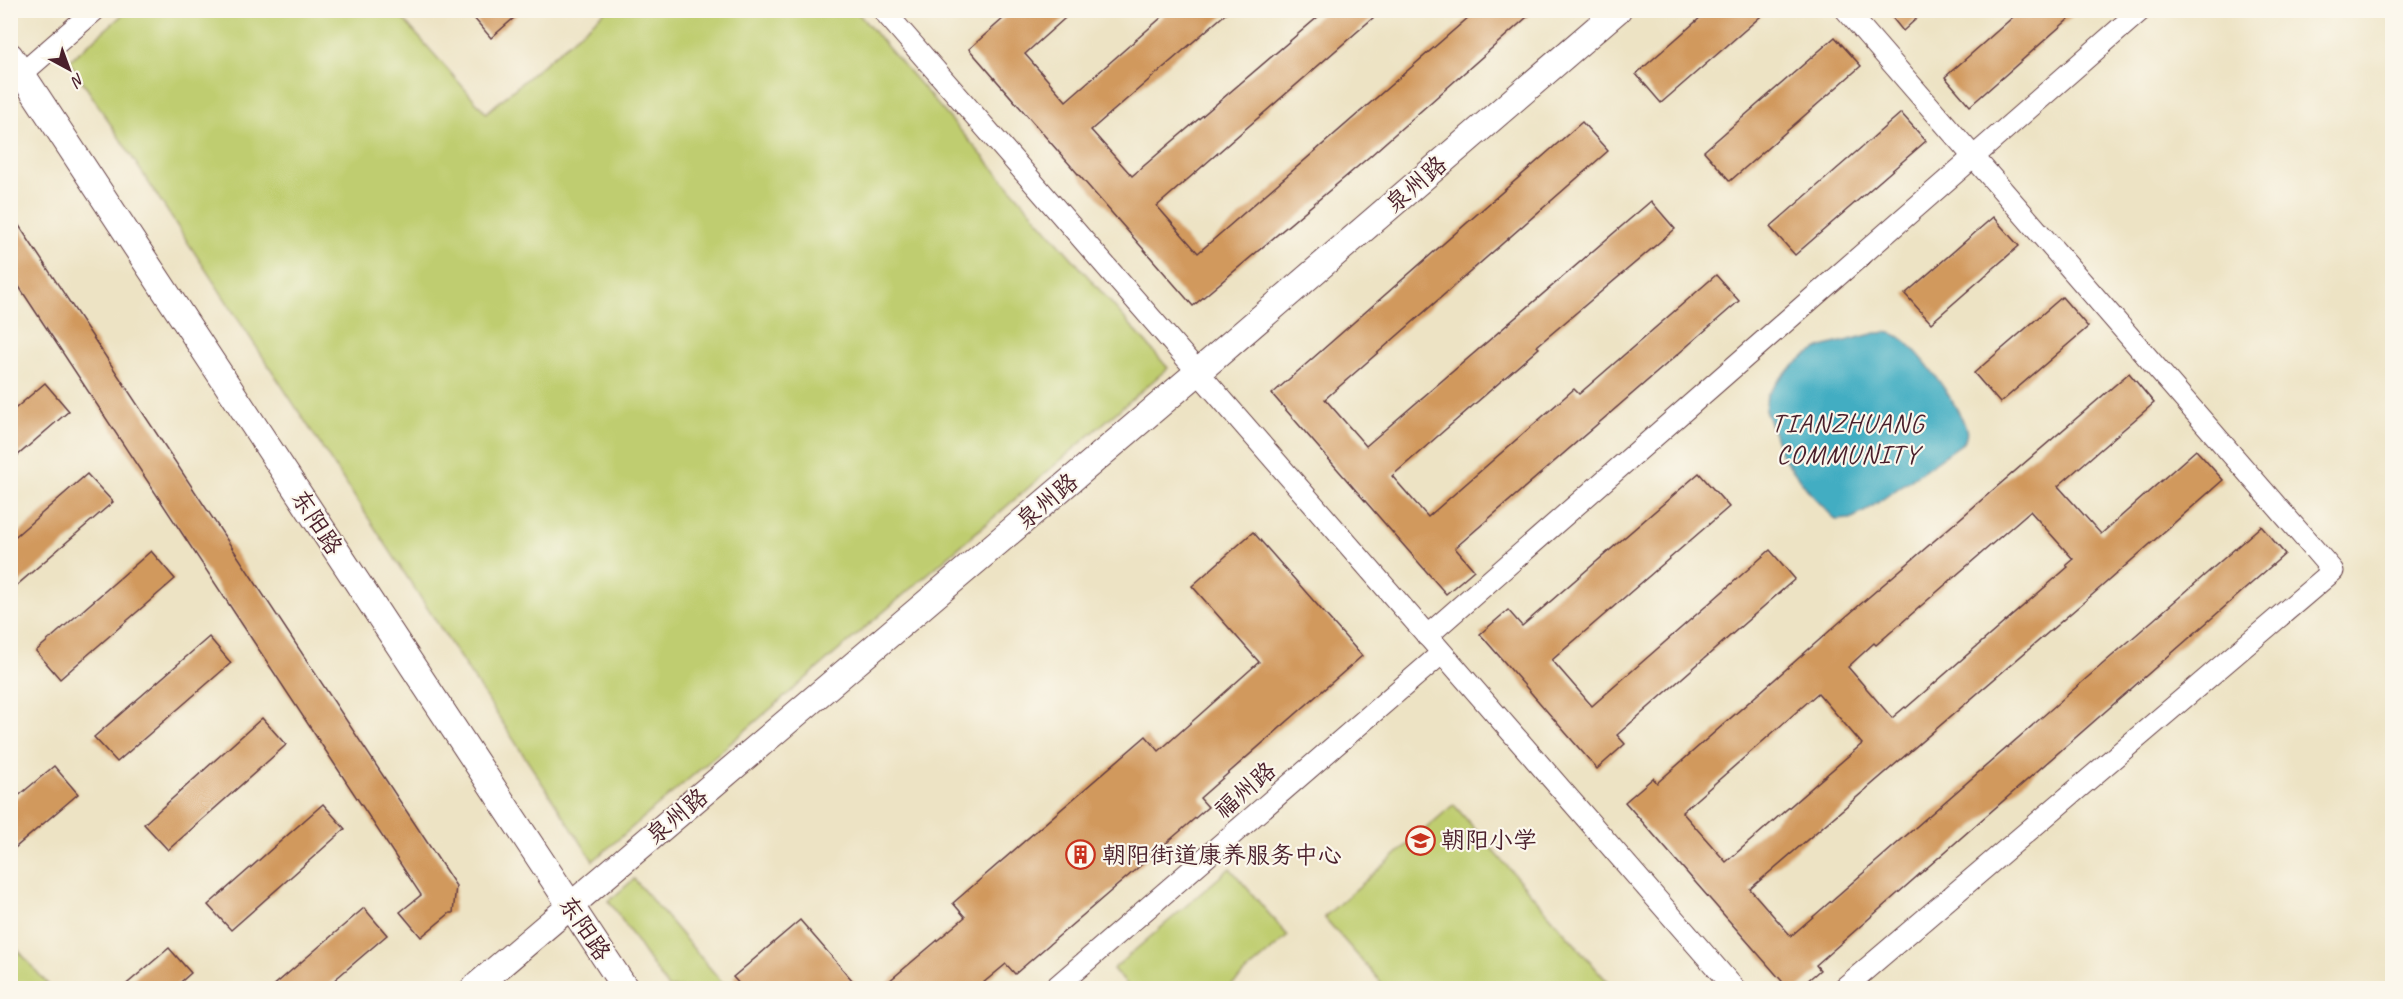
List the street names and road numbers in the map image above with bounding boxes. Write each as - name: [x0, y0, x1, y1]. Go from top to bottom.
- street label: 泉州路: [1379, 149, 1453, 219]
- street label: 泉州路: [1010, 466, 1084, 536]
- street label: 东阳路: [285, 484, 349, 560]
- street label: 福州路: [1208, 755, 1282, 825]
- street label: 泉州路: [640, 781, 714, 851]
- street label: 东阳路: [552, 890, 618, 966]

